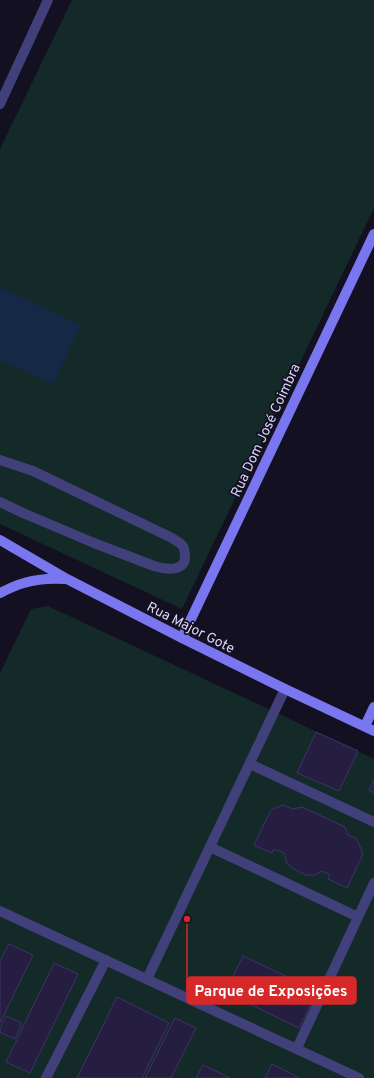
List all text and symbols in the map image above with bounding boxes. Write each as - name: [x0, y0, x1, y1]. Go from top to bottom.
- street label: Rua Dom José Coimbra: [228, 361, 305, 500]
- street label: Rua Major Gote: [144, 599, 237, 658]
- callout: Parque de Exposições: [187, 977, 356, 1004]
- text: Parque de Exposições: [195, 983, 347, 1002]

